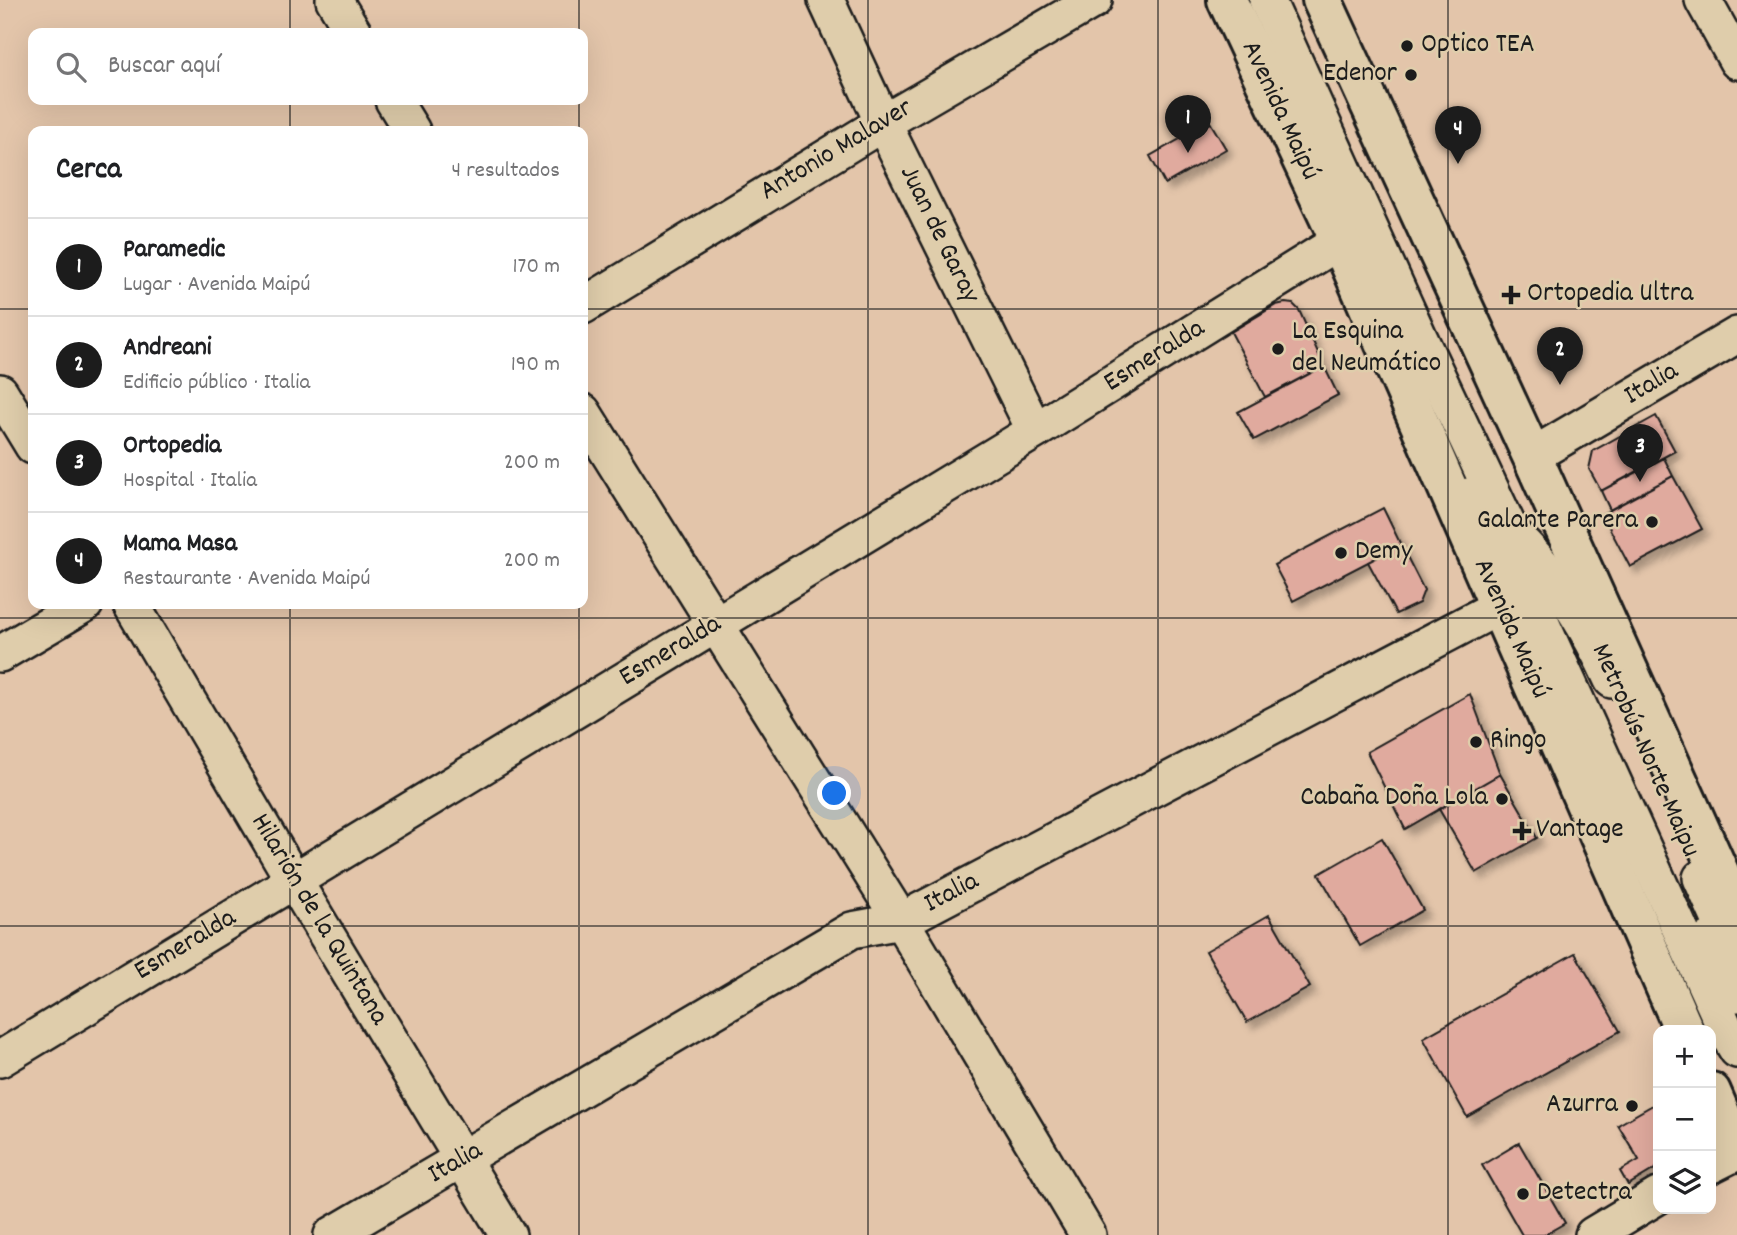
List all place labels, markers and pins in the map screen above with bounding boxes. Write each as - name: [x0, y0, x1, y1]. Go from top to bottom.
- place label: Optico TEA: [1421, 26, 1535, 66]
- marker: Optico TEA: [1399, 38, 1415, 54]
- place label: Edenor: [1323, 55, 1398, 95]
- marker: Edenor: [1403, 67, 1419, 83]
- pin: 1: [1165, 95, 1211, 153]
- pin: 4: [1435, 106, 1481, 164]
- place label: Ortopedia Ultra: [1527, 275, 1694, 315]
- marker: Ortopedia Ultra: [1501, 285, 1521, 305]
- place label: La Esquina del Neumático: [1292, 313, 1441, 385]
- pin: 2: [1537, 327, 1583, 385]
- marker: La Esquina del Neumático: [1270, 341, 1286, 357]
- pin: 3: [1617, 424, 1663, 482]
- place label: Galante Parera: [1477, 502, 1639, 542]
- marker: Galante Parera: [1644, 514, 1660, 530]
- place label: Demy: [1355, 533, 1413, 573]
- marker: Demy: [1333, 545, 1349, 561]
- place label: Ringo: [1490, 722, 1546, 762]
- marker: Ringo: [1468, 734, 1484, 750]
- place label: Cabaña Doña Lola: [1300, 779, 1489, 819]
- marker: Cabaña Doña Lola: [1494, 791, 1510, 807]
- place label: Vantage: [1536, 811, 1624, 851]
- marker: Vantage: [1514, 823, 1530, 839]
- place label: Azurra: [1546, 1086, 1619, 1126]
- marker: Azurra: [1624, 1098, 1640, 1114]
- place label: Detectra: [1537, 1174, 1632, 1214]
- marker: Detectra: [1515, 1186, 1531, 1202]

